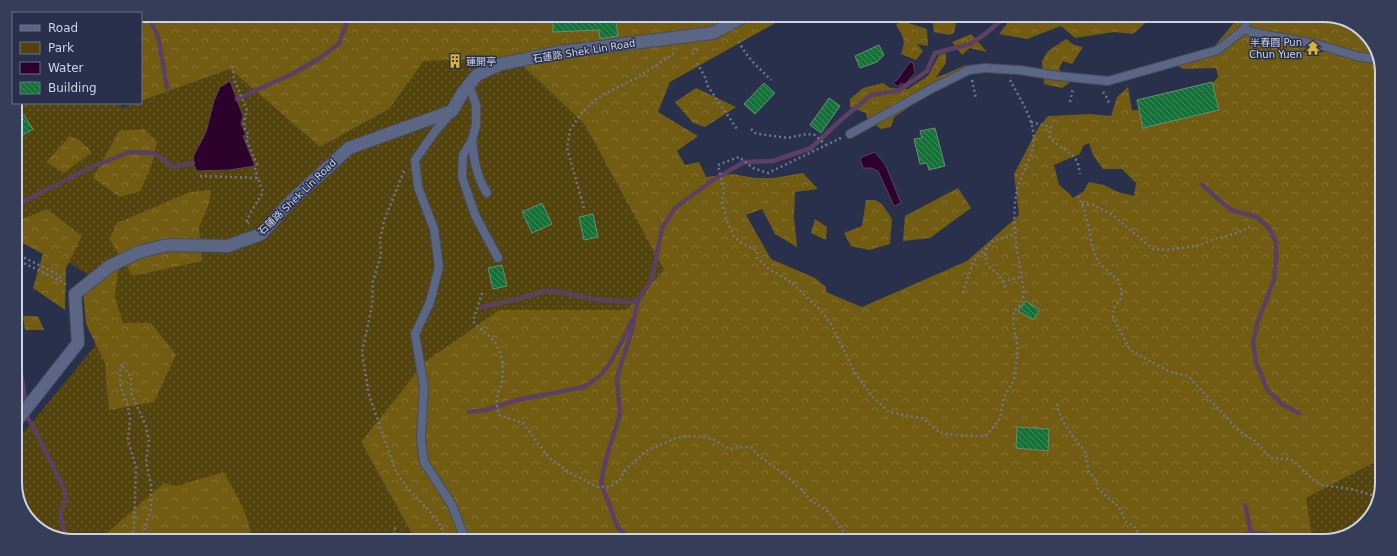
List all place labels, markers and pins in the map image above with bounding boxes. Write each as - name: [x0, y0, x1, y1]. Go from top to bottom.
- place label: 半春園 Pun Chun Yuen: [1249, 37, 1302, 60]
- temple icon: 半春園 Pun Chun Yuen: [1305, 40, 1321, 56]
- building icon: 蓮開亭: [447, 53, 463, 69]
- place label: 蓮開亭: [466, 56, 496, 67]

